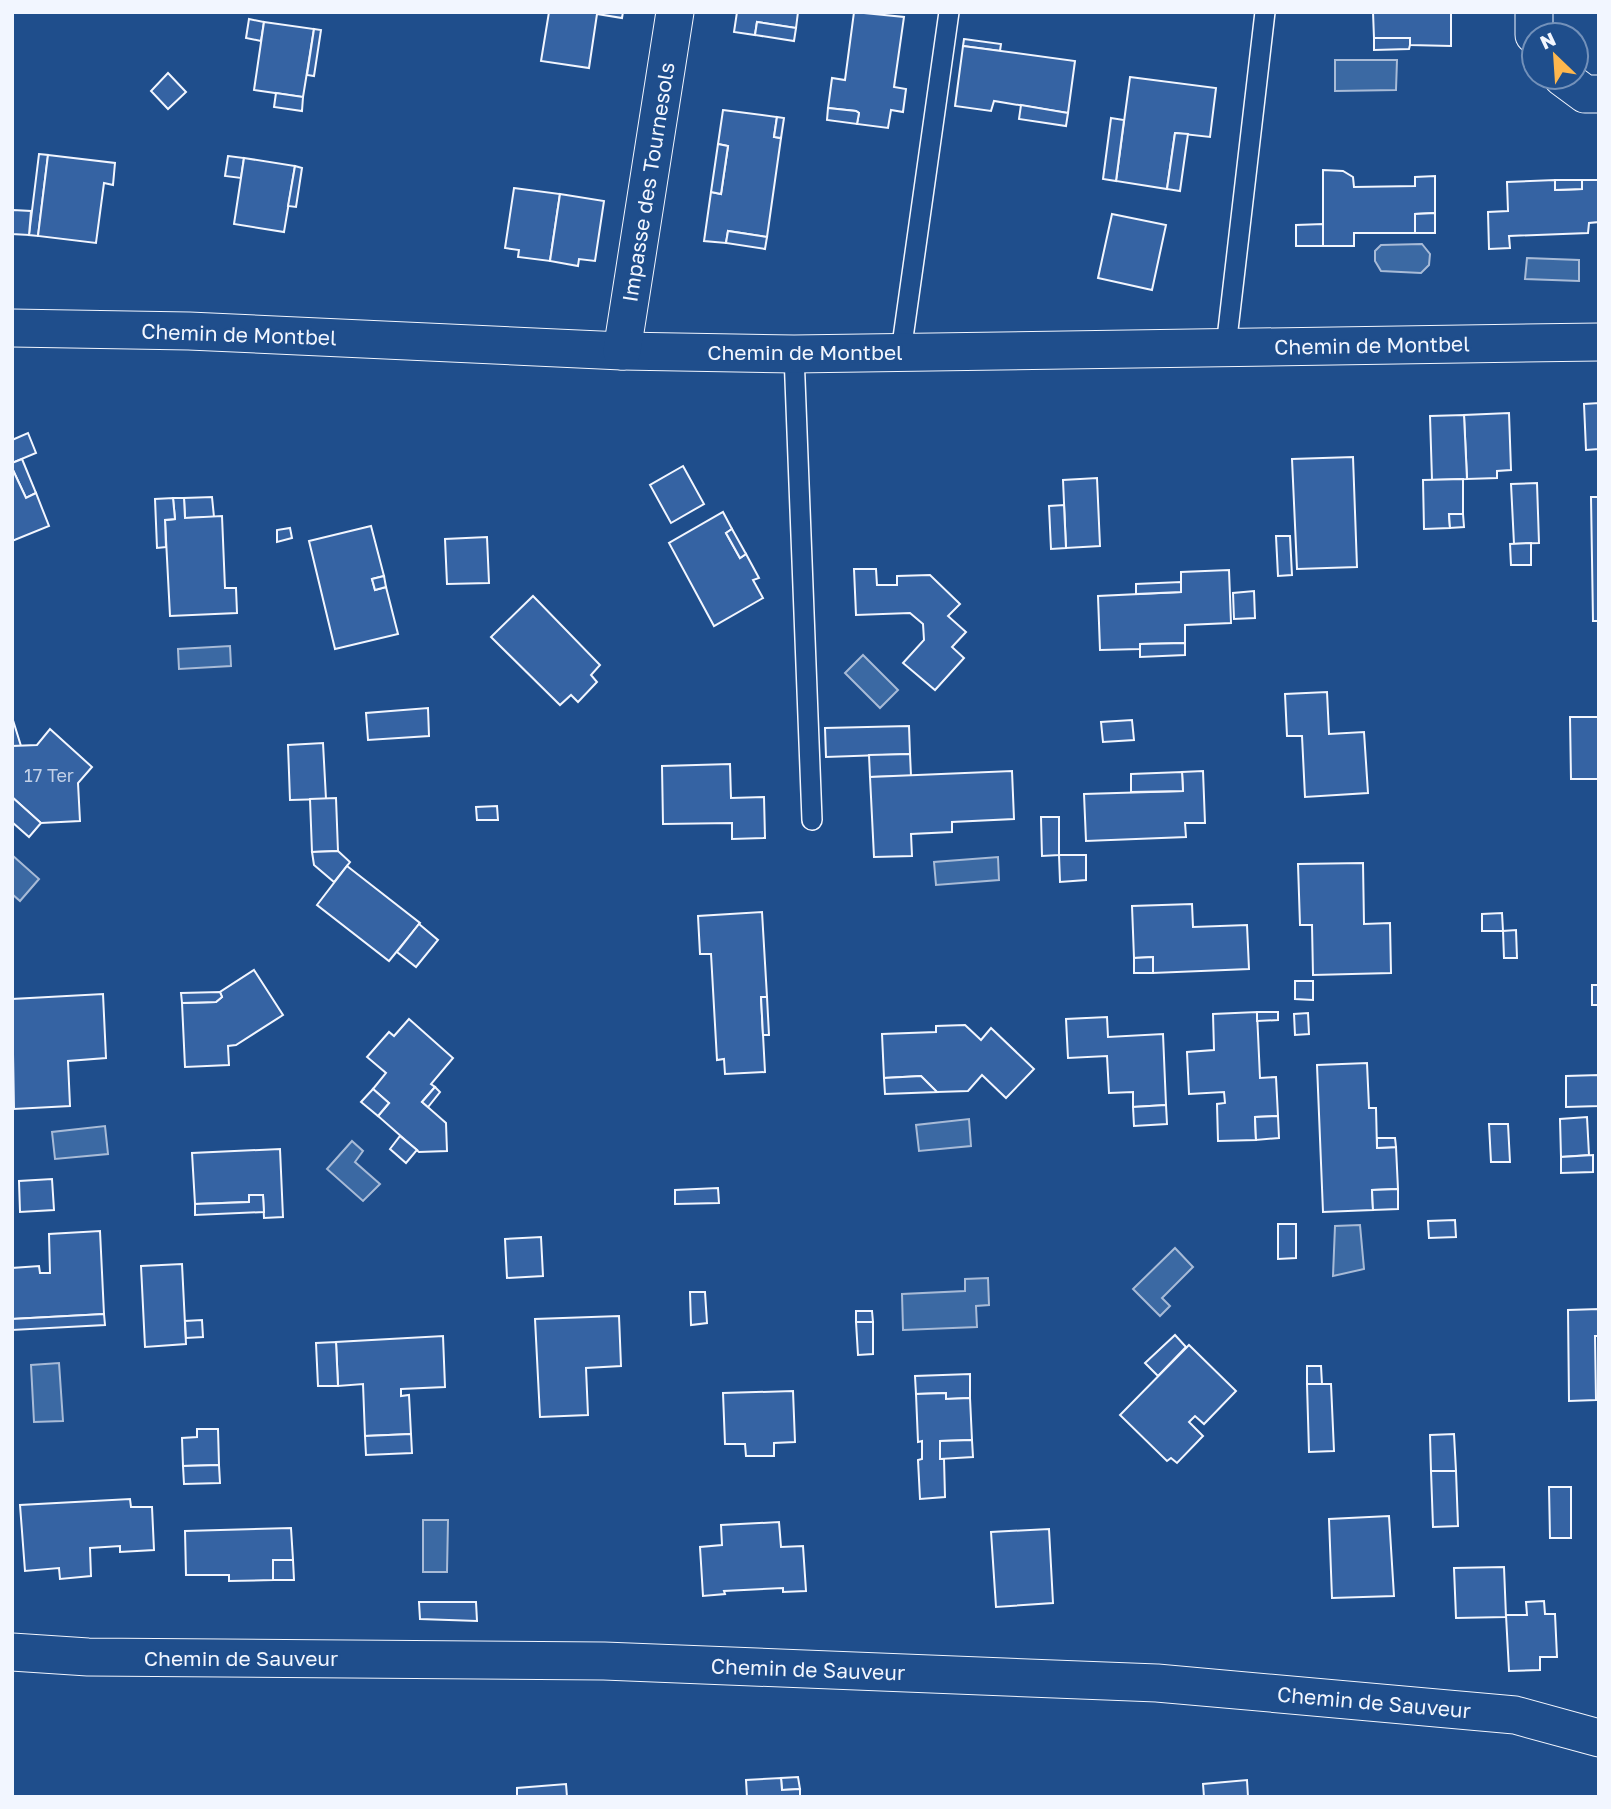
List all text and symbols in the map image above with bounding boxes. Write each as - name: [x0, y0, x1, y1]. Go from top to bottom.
- north arrow: [1520, 21, 1590, 91]
- text: N: [1536, 27, 1559, 54]
- street label: Impasse des Tournesols: [616, 60, 680, 304]
- street label: Chemin de Montbel: [141, 318, 337, 350]
- street label: Chemin de Montbel: [1274, 330, 1470, 360]
- street label: Chemin de Montbel: [707, 339, 903, 365]
- house number: 17 Ter: [24, 764, 74, 786]
- street label: Chemin de Sauveur: [144, 1645, 338, 1671]
- street label: Chemin de Sauveur: [710, 1653, 906, 1685]
- street label: Chemin de Sauveur: [1276, 1681, 1472, 1723]

